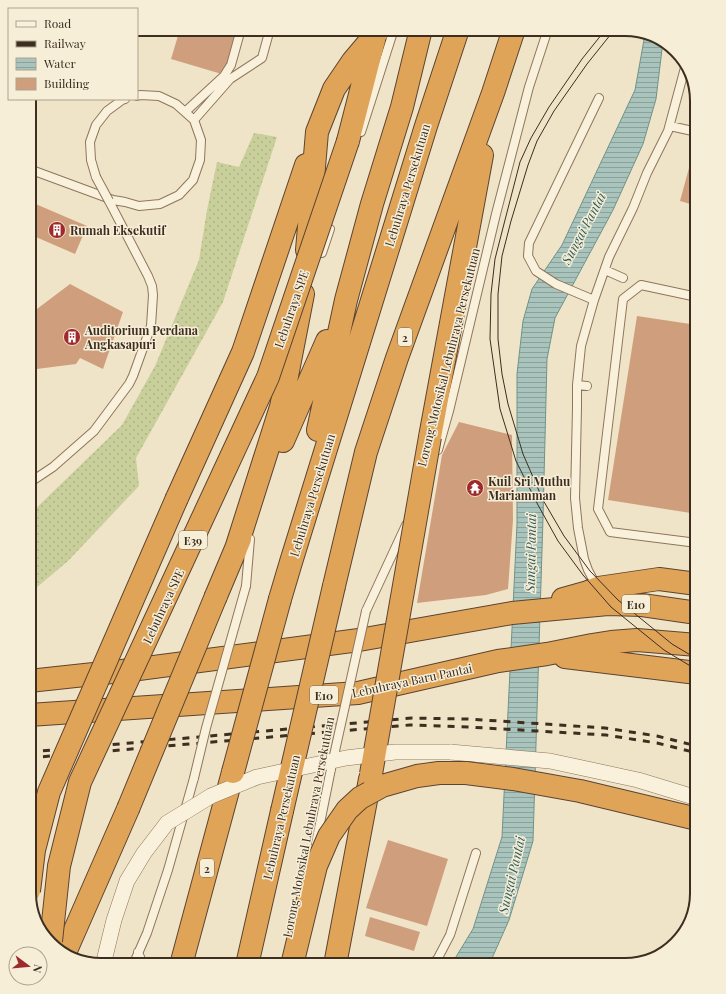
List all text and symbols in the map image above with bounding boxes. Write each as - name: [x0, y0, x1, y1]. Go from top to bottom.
- legend: [8, 8, 138, 100]
- text: Road: [44, 15, 71, 31]
- text: Railway: [44, 35, 86, 51]
- text: Water: [43, 55, 77, 71]
- text: Building: [44, 75, 90, 91]
- street label: Lebuhraya Persekutuan: [381, 122, 433, 248]
- water label: Sungai Pantai: [556, 188, 610, 268]
- building icon: Rumah Eksekutif: [47, 220, 67, 240]
- place label: Rumah Eksekutif: [70, 222, 167, 238]
- street label: Lorong Motosikal Lebuhraya Persekutuan: [413, 246, 483, 468]
- street label: Lebuhraya SPE: [270, 268, 312, 350]
- place label: Auditorium Perdana Angkasapuri: [84, 322, 199, 352]
- building icon: Auditorium Perdana Angkasapuri: [62, 327, 82, 347]
- road number: 2: [398, 328, 412, 346]
- street label: Lebuhraya Persekutuan: [286, 432, 338, 558]
- place label: Kuil Sri Muthu Mariamman: [488, 473, 571, 503]
- temple icon: Kuil Sri Muthu Mariamman: [465, 478, 485, 498]
- water label: Sungai Pantai: [521, 512, 539, 594]
- road number: E39: [179, 531, 207, 549]
- street label: Lebuhraya SPE: [139, 566, 187, 646]
- road number: E10: [622, 595, 650, 613]
- street label: Lebuhraya Baru Pantai: [350, 659, 474, 701]
- road number: E10: [310, 686, 338, 704]
- street label: Lorong Motosikal Lebuhraya Persekutuan: [279, 715, 337, 939]
- street label: Lebuhraya Persekutuan: [259, 753, 303, 881]
- water label: Sungai Pantai: [494, 834, 528, 916]
- road number: 2: [200, 859, 214, 877]
- north arrow: [8, 946, 48, 986]
- text: N: [30, 963, 46, 975]

